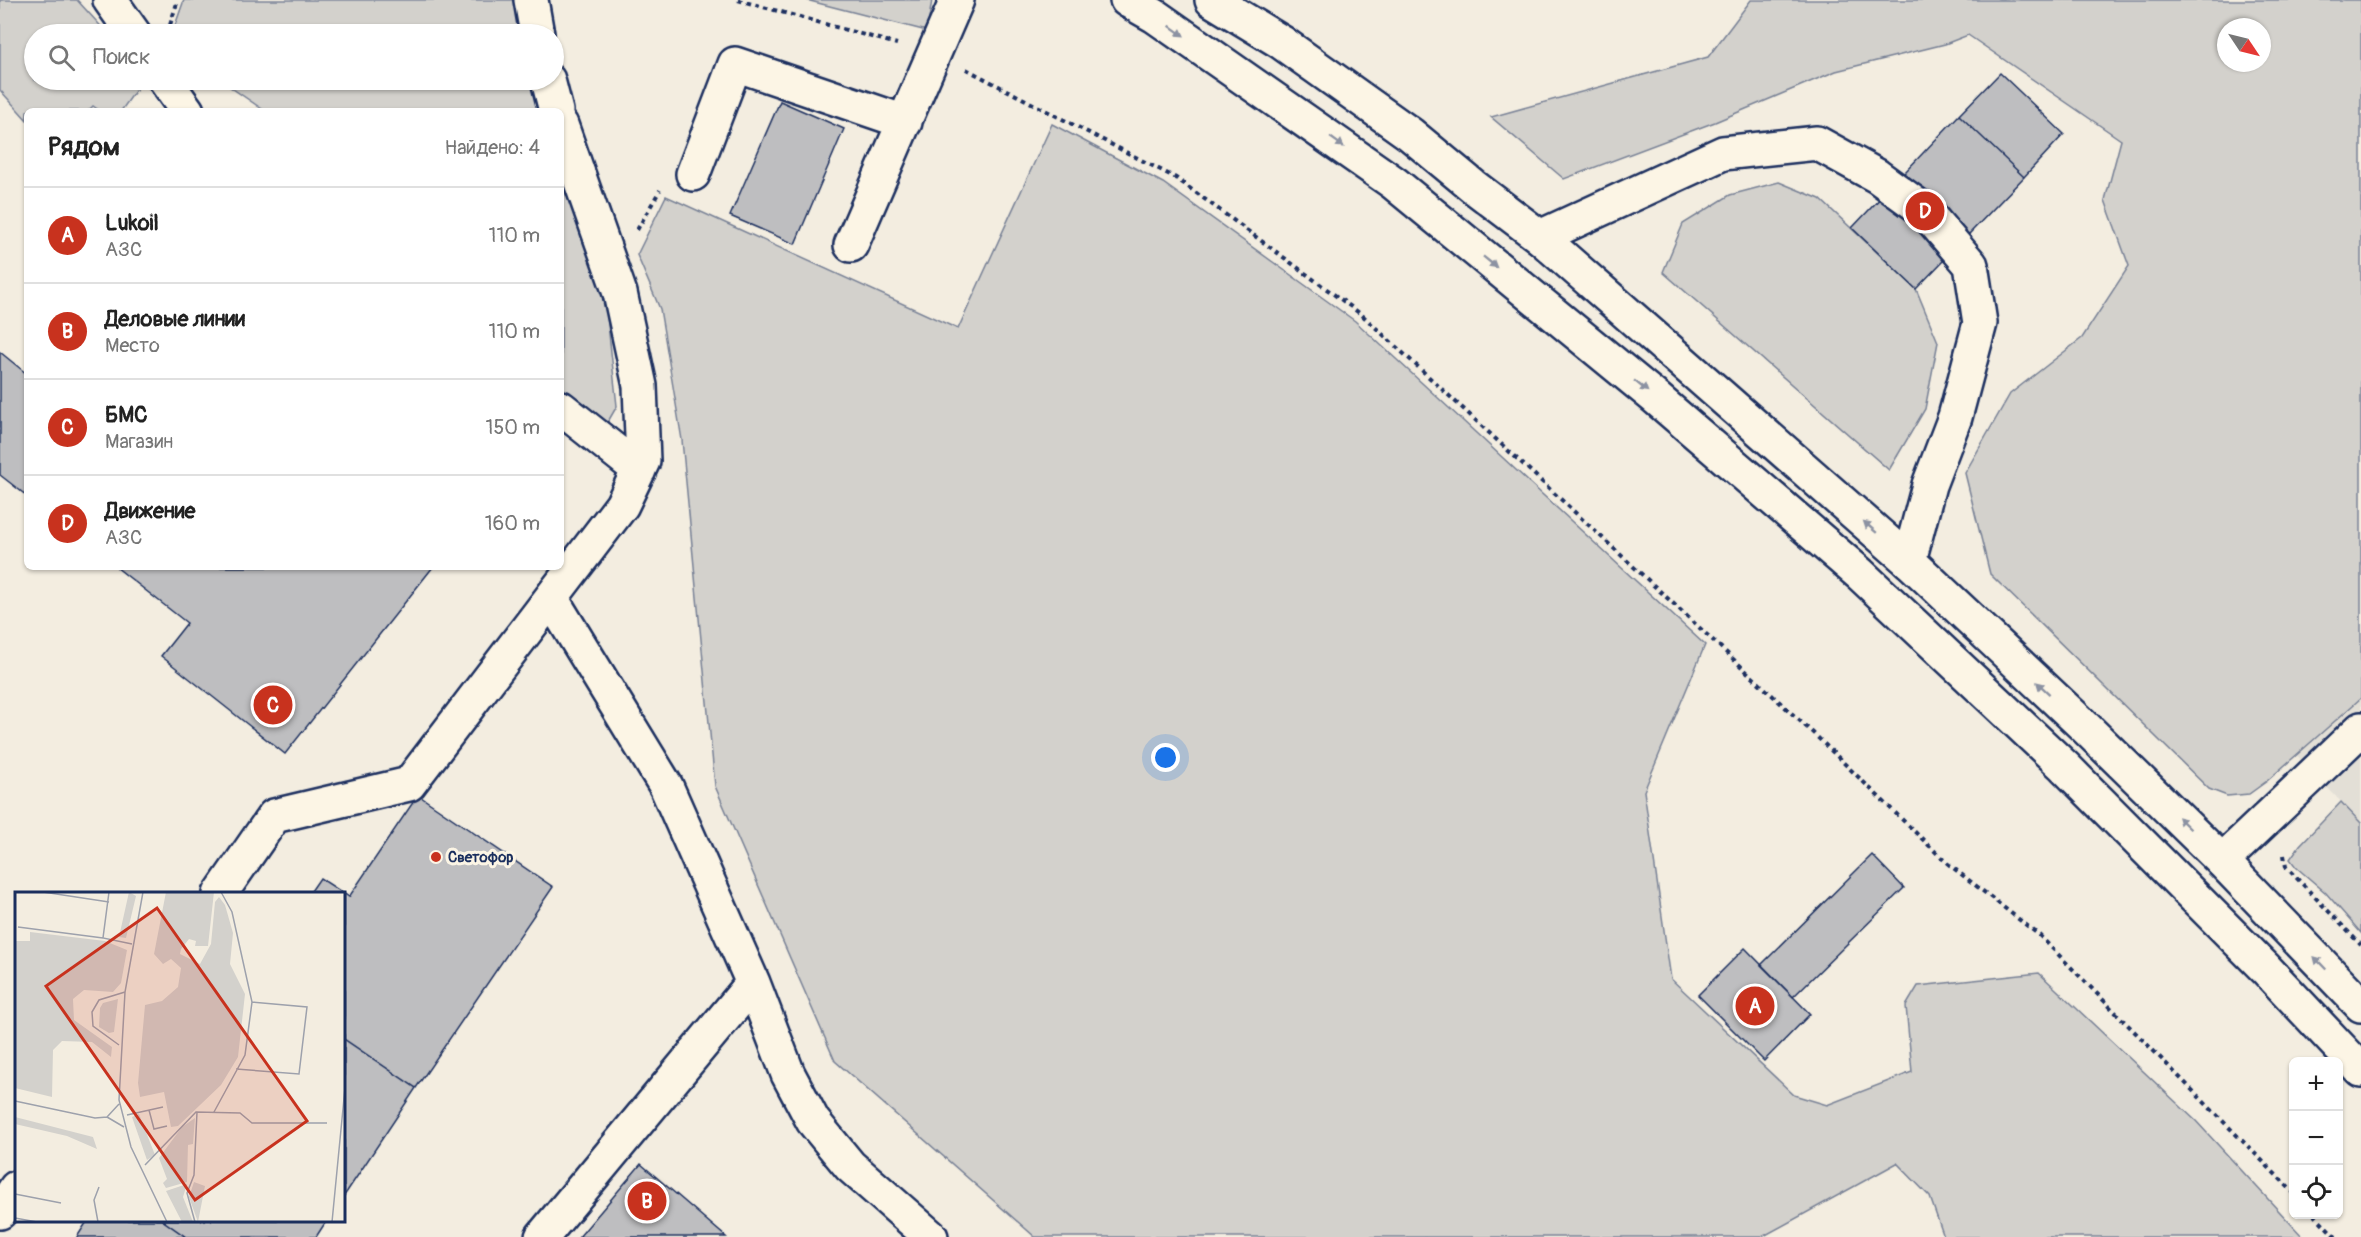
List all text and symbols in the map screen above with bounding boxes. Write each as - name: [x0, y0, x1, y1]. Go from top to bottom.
- north arrow: [2217, 18, 2271, 72]
- search box: [24, 24, 564, 90]
- one-way arrow: [1168, 25, 1184, 37]
- icon: search: [45, 41, 78, 74]
- text: Поиск: [93, 43, 150, 71]
- text: Рядом: [48, 131, 120, 163]
- text: Найдено: 4: [445, 135, 540, 160]
- one-way arrow: [1328, 136, 1344, 148]
- pin: D: [1906, 188, 1944, 234]
- text: Lukoil: [105, 209, 159, 237]
- text: A: [61, 223, 74, 248]
- text: 110 m: [489, 223, 540, 248]
- text: АЗС: [105, 237, 142, 262]
- one-way arrow: [1482, 256, 1498, 269]
- text: Деловые линии: [105, 305, 245, 333]
- text: B: [62, 319, 73, 344]
- text: 110 m: [489, 319, 540, 344]
- text: Место: [105, 333, 160, 358]
- one-way arrow: [1633, 379, 1649, 392]
- text: БМС: [105, 401, 148, 429]
- text: C: [61, 415, 74, 440]
- text: 150 m: [486, 415, 540, 440]
- text: Магазин: [105, 429, 173, 454]
- text: Движение: [105, 497, 195, 525]
- text: D: [61, 511, 74, 536]
- text: 160 m: [485, 511, 540, 536]
- one-way arrow: [1863, 521, 1878, 534]
- text: АЗС: [105, 525, 142, 550]
- one-way arrow: [2036, 681, 2051, 695]
- pin: C: [254, 682, 292, 728]
- your location: [1151, 743, 1180, 772]
- one-way arrow: [2177, 817, 2191, 831]
- place label: Светофор: [448, 848, 513, 867]
- marker: Светофор: [429, 850, 443, 864]
- inset map: [15, 892, 345, 1222]
- one-way arrow: [2314, 956, 2328, 970]
- pin: A: [1736, 984, 1774, 1028]
- map controls: [2289, 1057, 2343, 1219]
- button: +: [2289, 1057, 2343, 1111]
- button: −: [2289, 1111, 2343, 1165]
- button: locate: [2289, 1165, 2343, 1219]
- pin: B: [628, 1178, 666, 1224]

